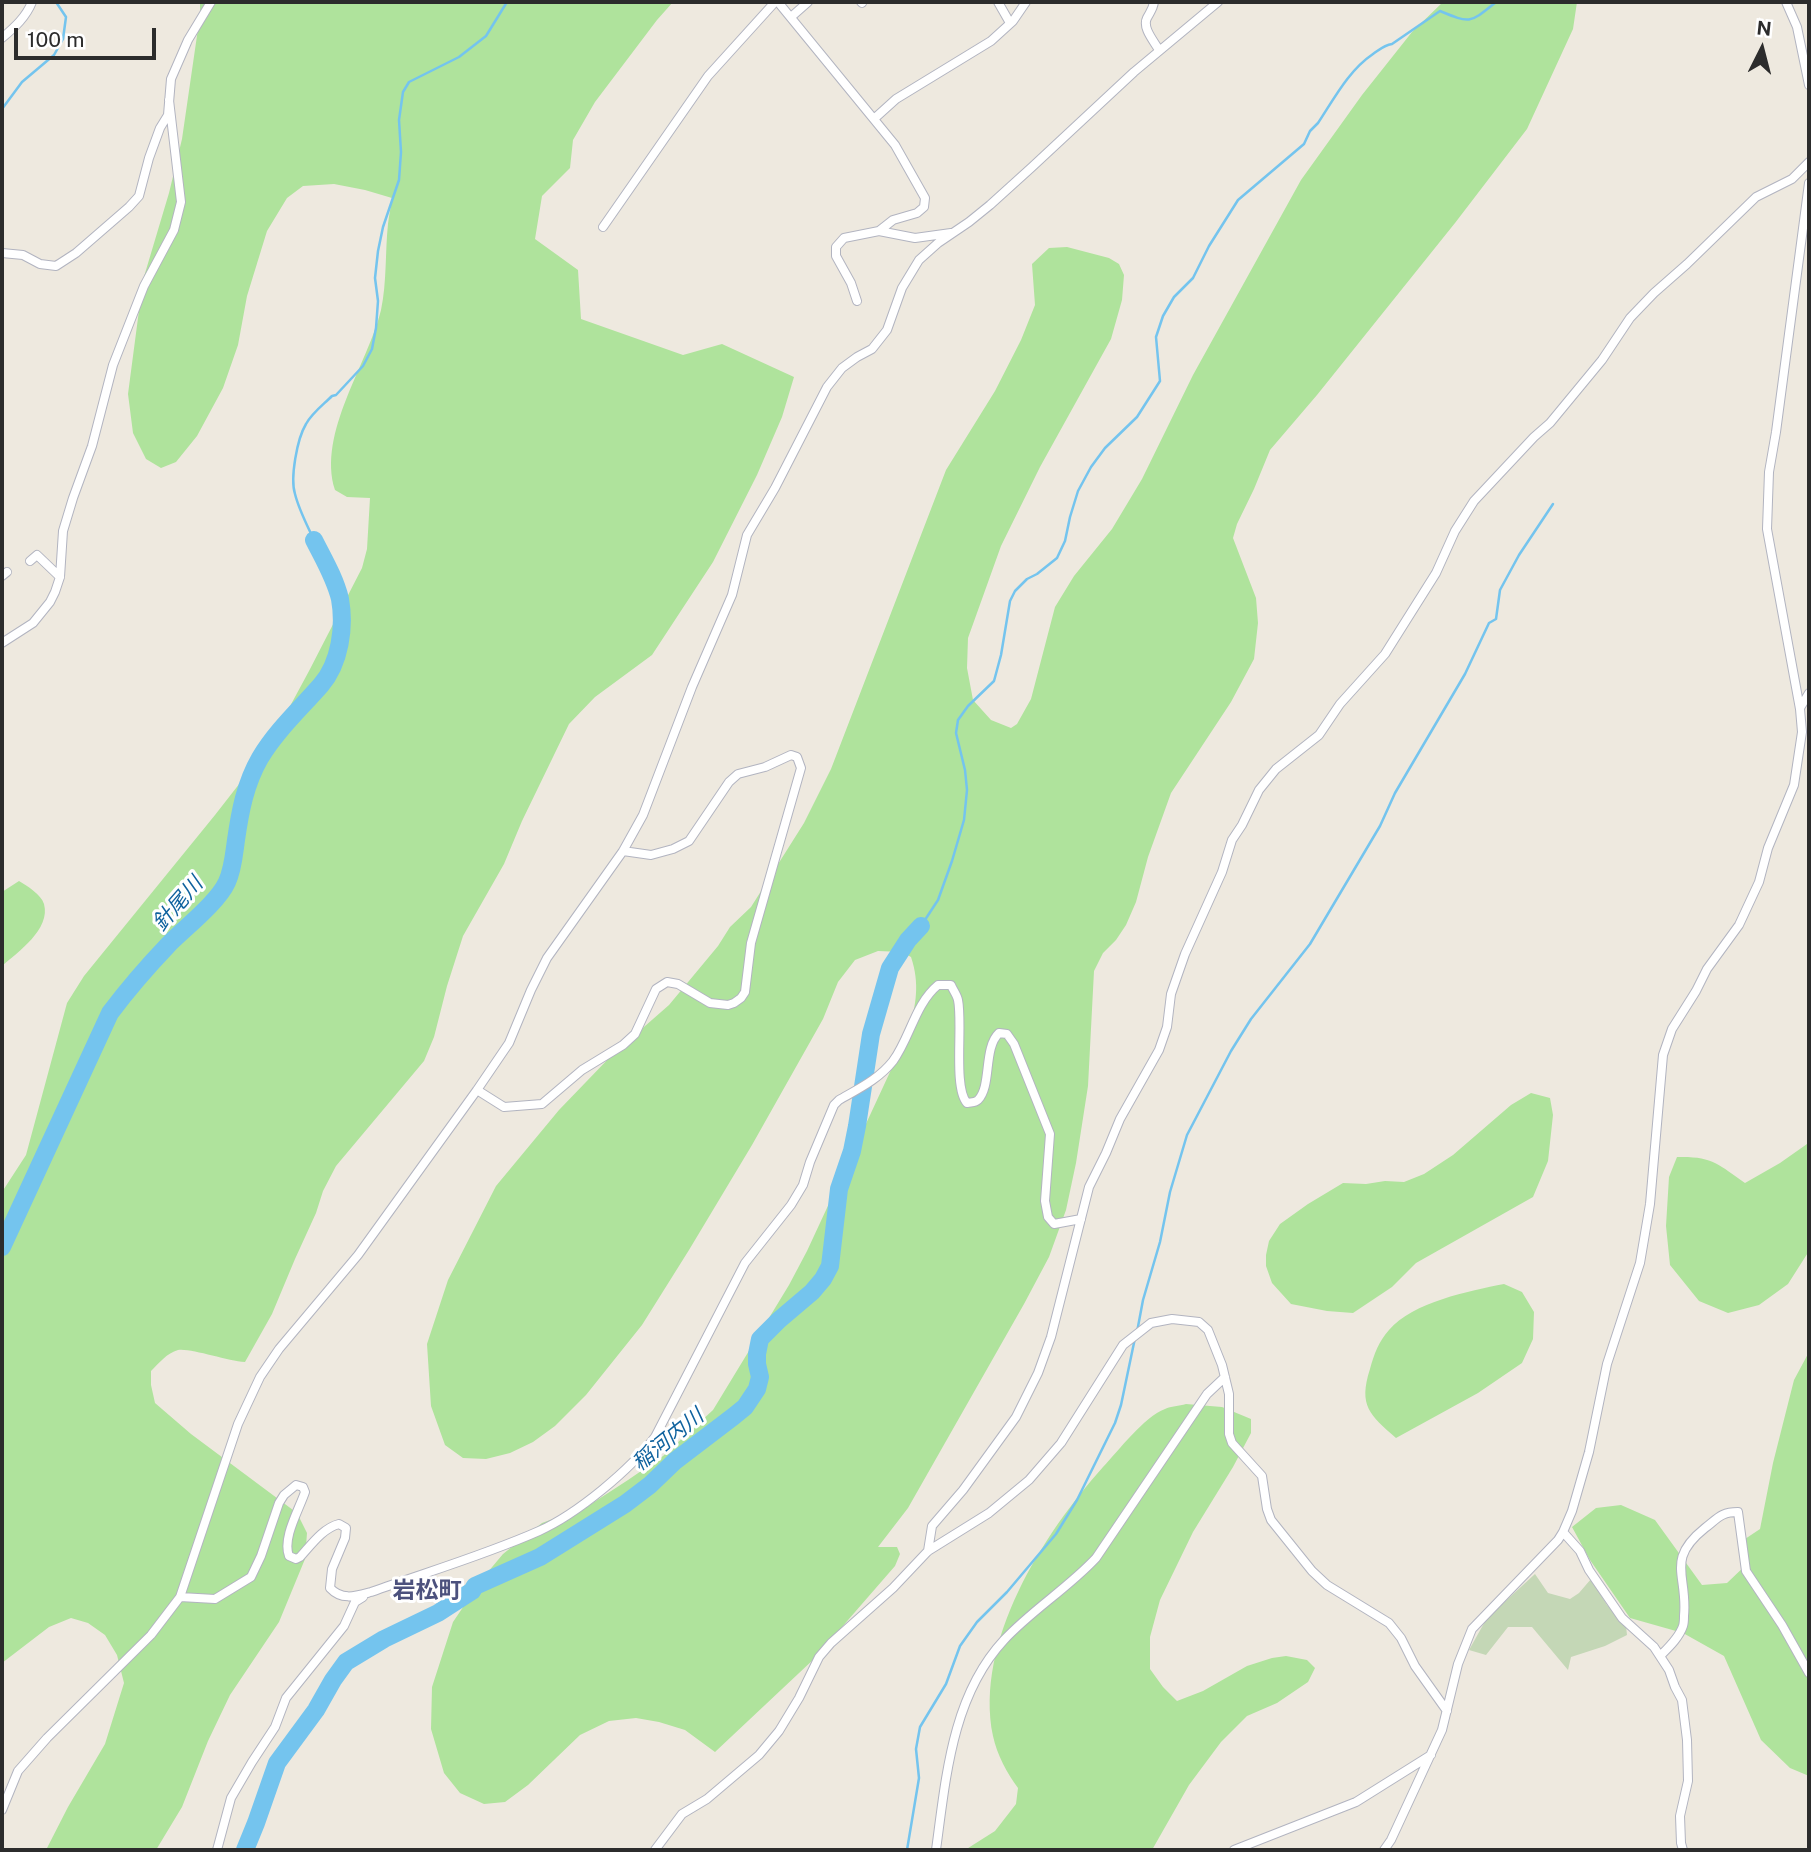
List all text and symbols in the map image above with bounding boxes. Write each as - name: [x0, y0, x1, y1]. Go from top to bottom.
- scale bar: [18, 14, 159, 58]
- north arrow: [1727, 14, 1797, 84]
- text: N: [1756, 16, 1773, 40]
- text: 100 m: [27, 27, 84, 52]
- water label: 針尾川: [148, 872, 208, 936]
- water label: 稲河内川: [627, 1404, 709, 1476]
- district label: 岩松町: [393, 1577, 461, 1605]

